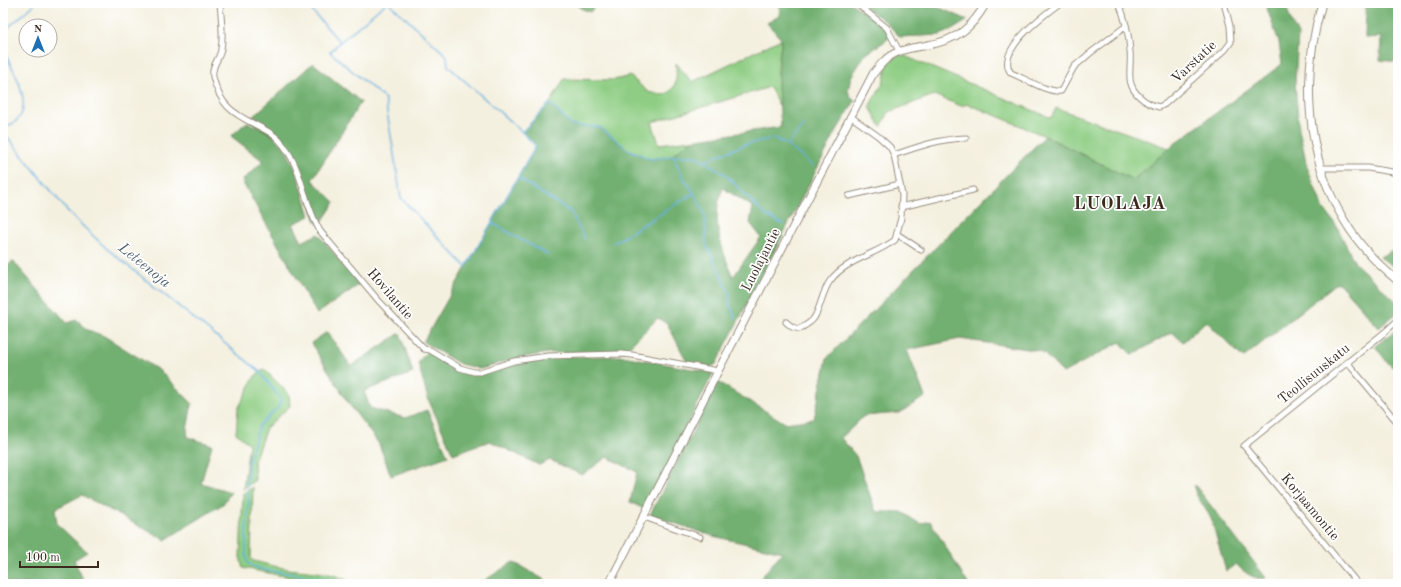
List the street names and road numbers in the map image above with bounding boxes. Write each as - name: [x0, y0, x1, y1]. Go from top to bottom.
- street label: Varstatie: [1169, 38, 1219, 86]
- street label: Luolajantie: [739, 226, 783, 294]
- street label: Hovilantie: [364, 266, 416, 322]
- street label: Teollisuuskatu: [1276, 341, 1353, 407]
- street label: Korjaamontie: [1278, 471, 1342, 543]

